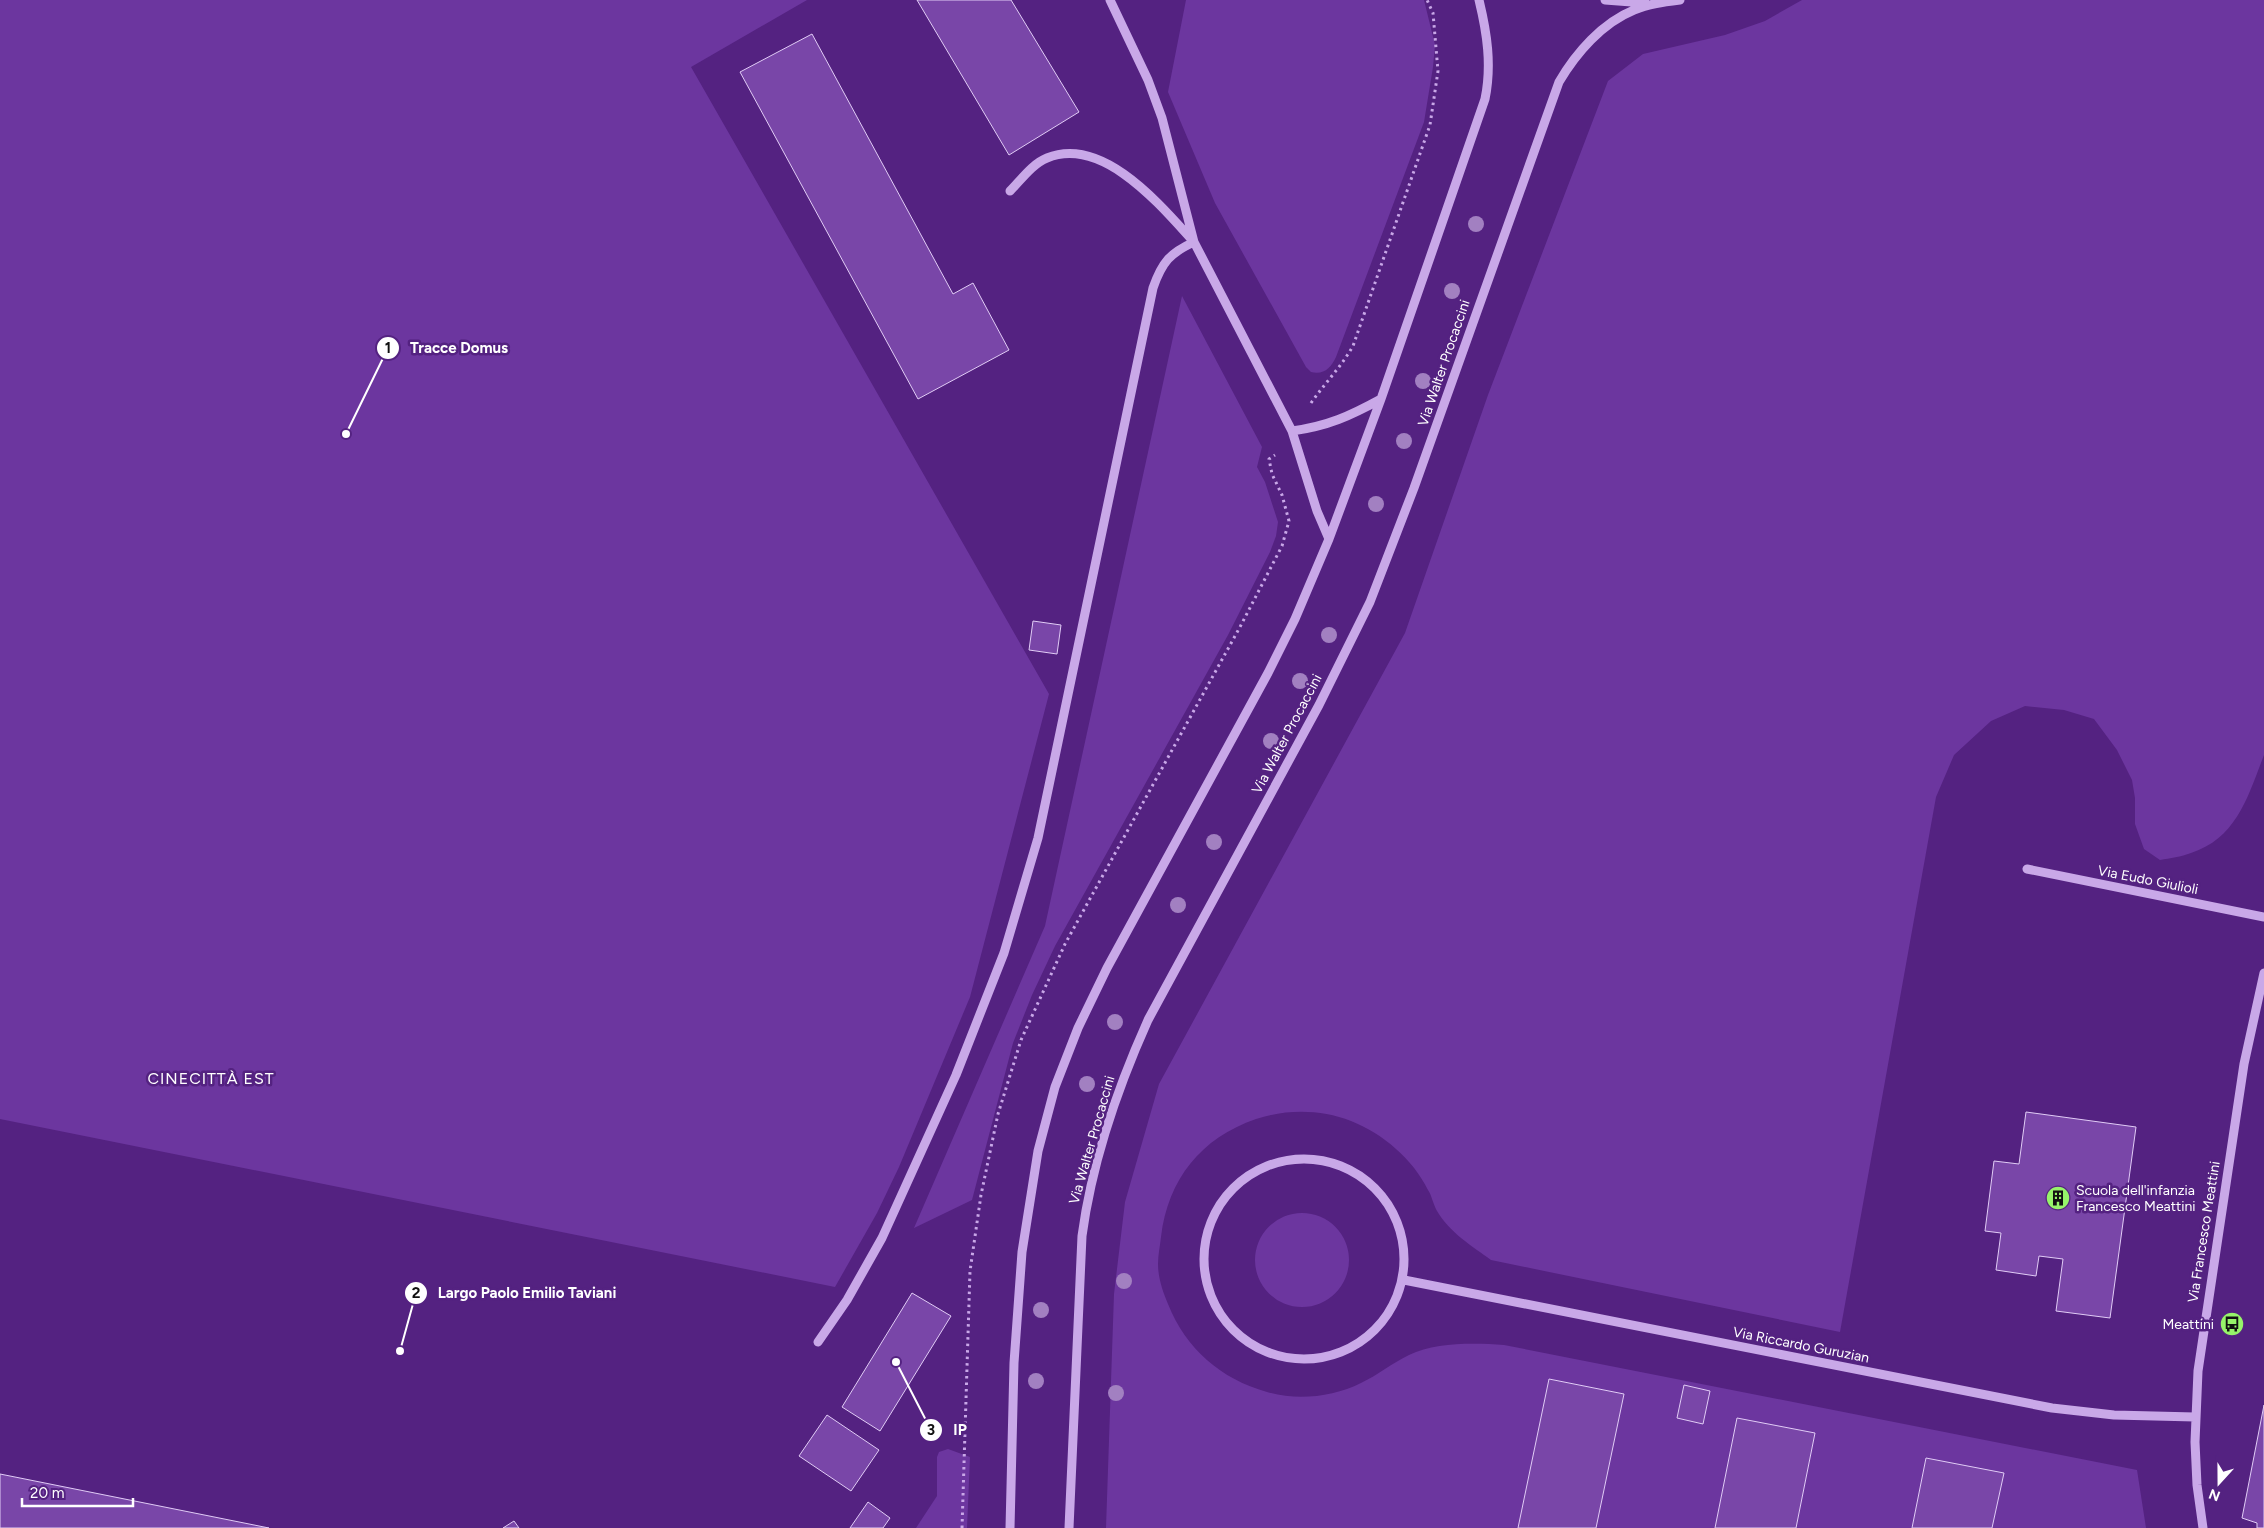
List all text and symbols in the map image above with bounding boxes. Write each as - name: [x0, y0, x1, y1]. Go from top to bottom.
- street label: Via Walter Procaccini: [1414, 297, 1474, 429]
- callout: Tracce Domus: [375, 333, 518, 363]
- text: 1: [385, 339, 391, 357]
- text: Tracce Domus: [410, 339, 508, 357]
- street label: Via Walter Procaccini: [1248, 671, 1326, 797]
- street label: Via Eudo Giulioli: [2096, 862, 2200, 898]
- district label: CINECITTÀ EST: [147, 1069, 275, 1088]
- street label: Via Walter Procaccini: [1066, 1074, 1118, 1206]
- street label: Via Francesco Meattini: [2184, 1160, 2224, 1304]
- place label: Scuola dell'infanzia Francesco Meattini: [2076, 1182, 2196, 1215]
- building icon: Scuola dell'infanzia Francesco Meattini: [2045, 1185, 2071, 1211]
- callout: Largo Paolo Emilio Taviani: [403, 1278, 627, 1308]
- text: 2: [412, 1284, 421, 1302]
- text: Largo Paolo Emilio Taviani: [438, 1284, 616, 1302]
- bus stop icon: Meattini: [2219, 1311, 2245, 1337]
- place label: Meattini: [2162, 1316, 2214, 1333]
- street label: Via Riccardo Guruzian: [1731, 1323, 1871, 1367]
- callout: IP: [919, 1415, 977, 1445]
- text: 3: [927, 1421, 935, 1439]
- text: IP: [953, 1421, 967, 1439]
- north arrow: [2194, 1458, 2244, 1508]
- scale bar: [22, 1476, 134, 1508]
- text: 20 m: [30, 1484, 64, 1502]
- text: N: [2206, 1485, 2223, 1505]

